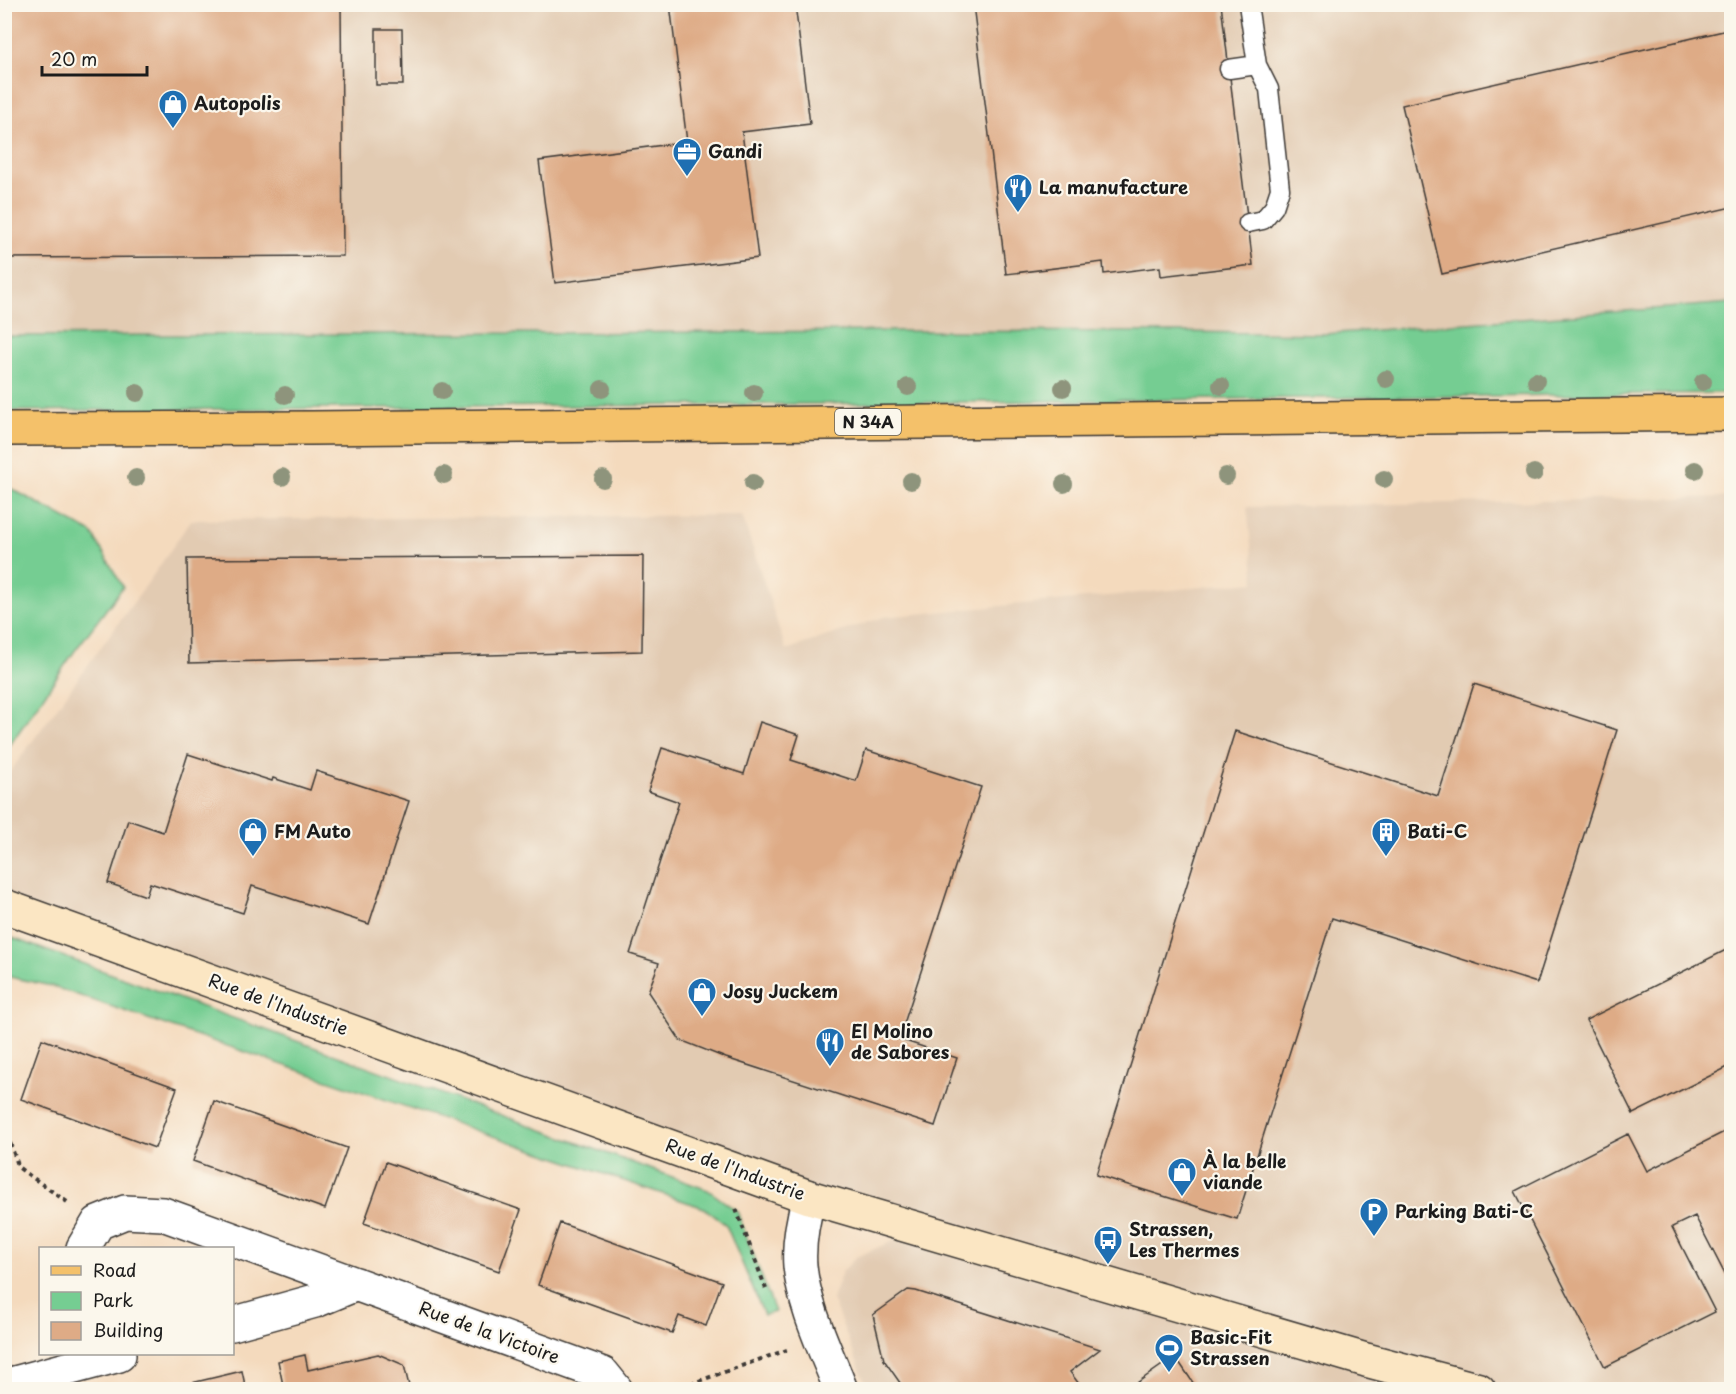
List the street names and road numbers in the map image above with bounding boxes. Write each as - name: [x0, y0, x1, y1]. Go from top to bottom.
- road number: N 34A: [835, 409, 901, 435]
- street label: Rue de l'Industrie: [205, 966, 352, 1041]
- street label: Rue de l'Industrie: [662, 1131, 809, 1206]
- street label: Rue de la Victoire: [415, 1294, 564, 1370]

